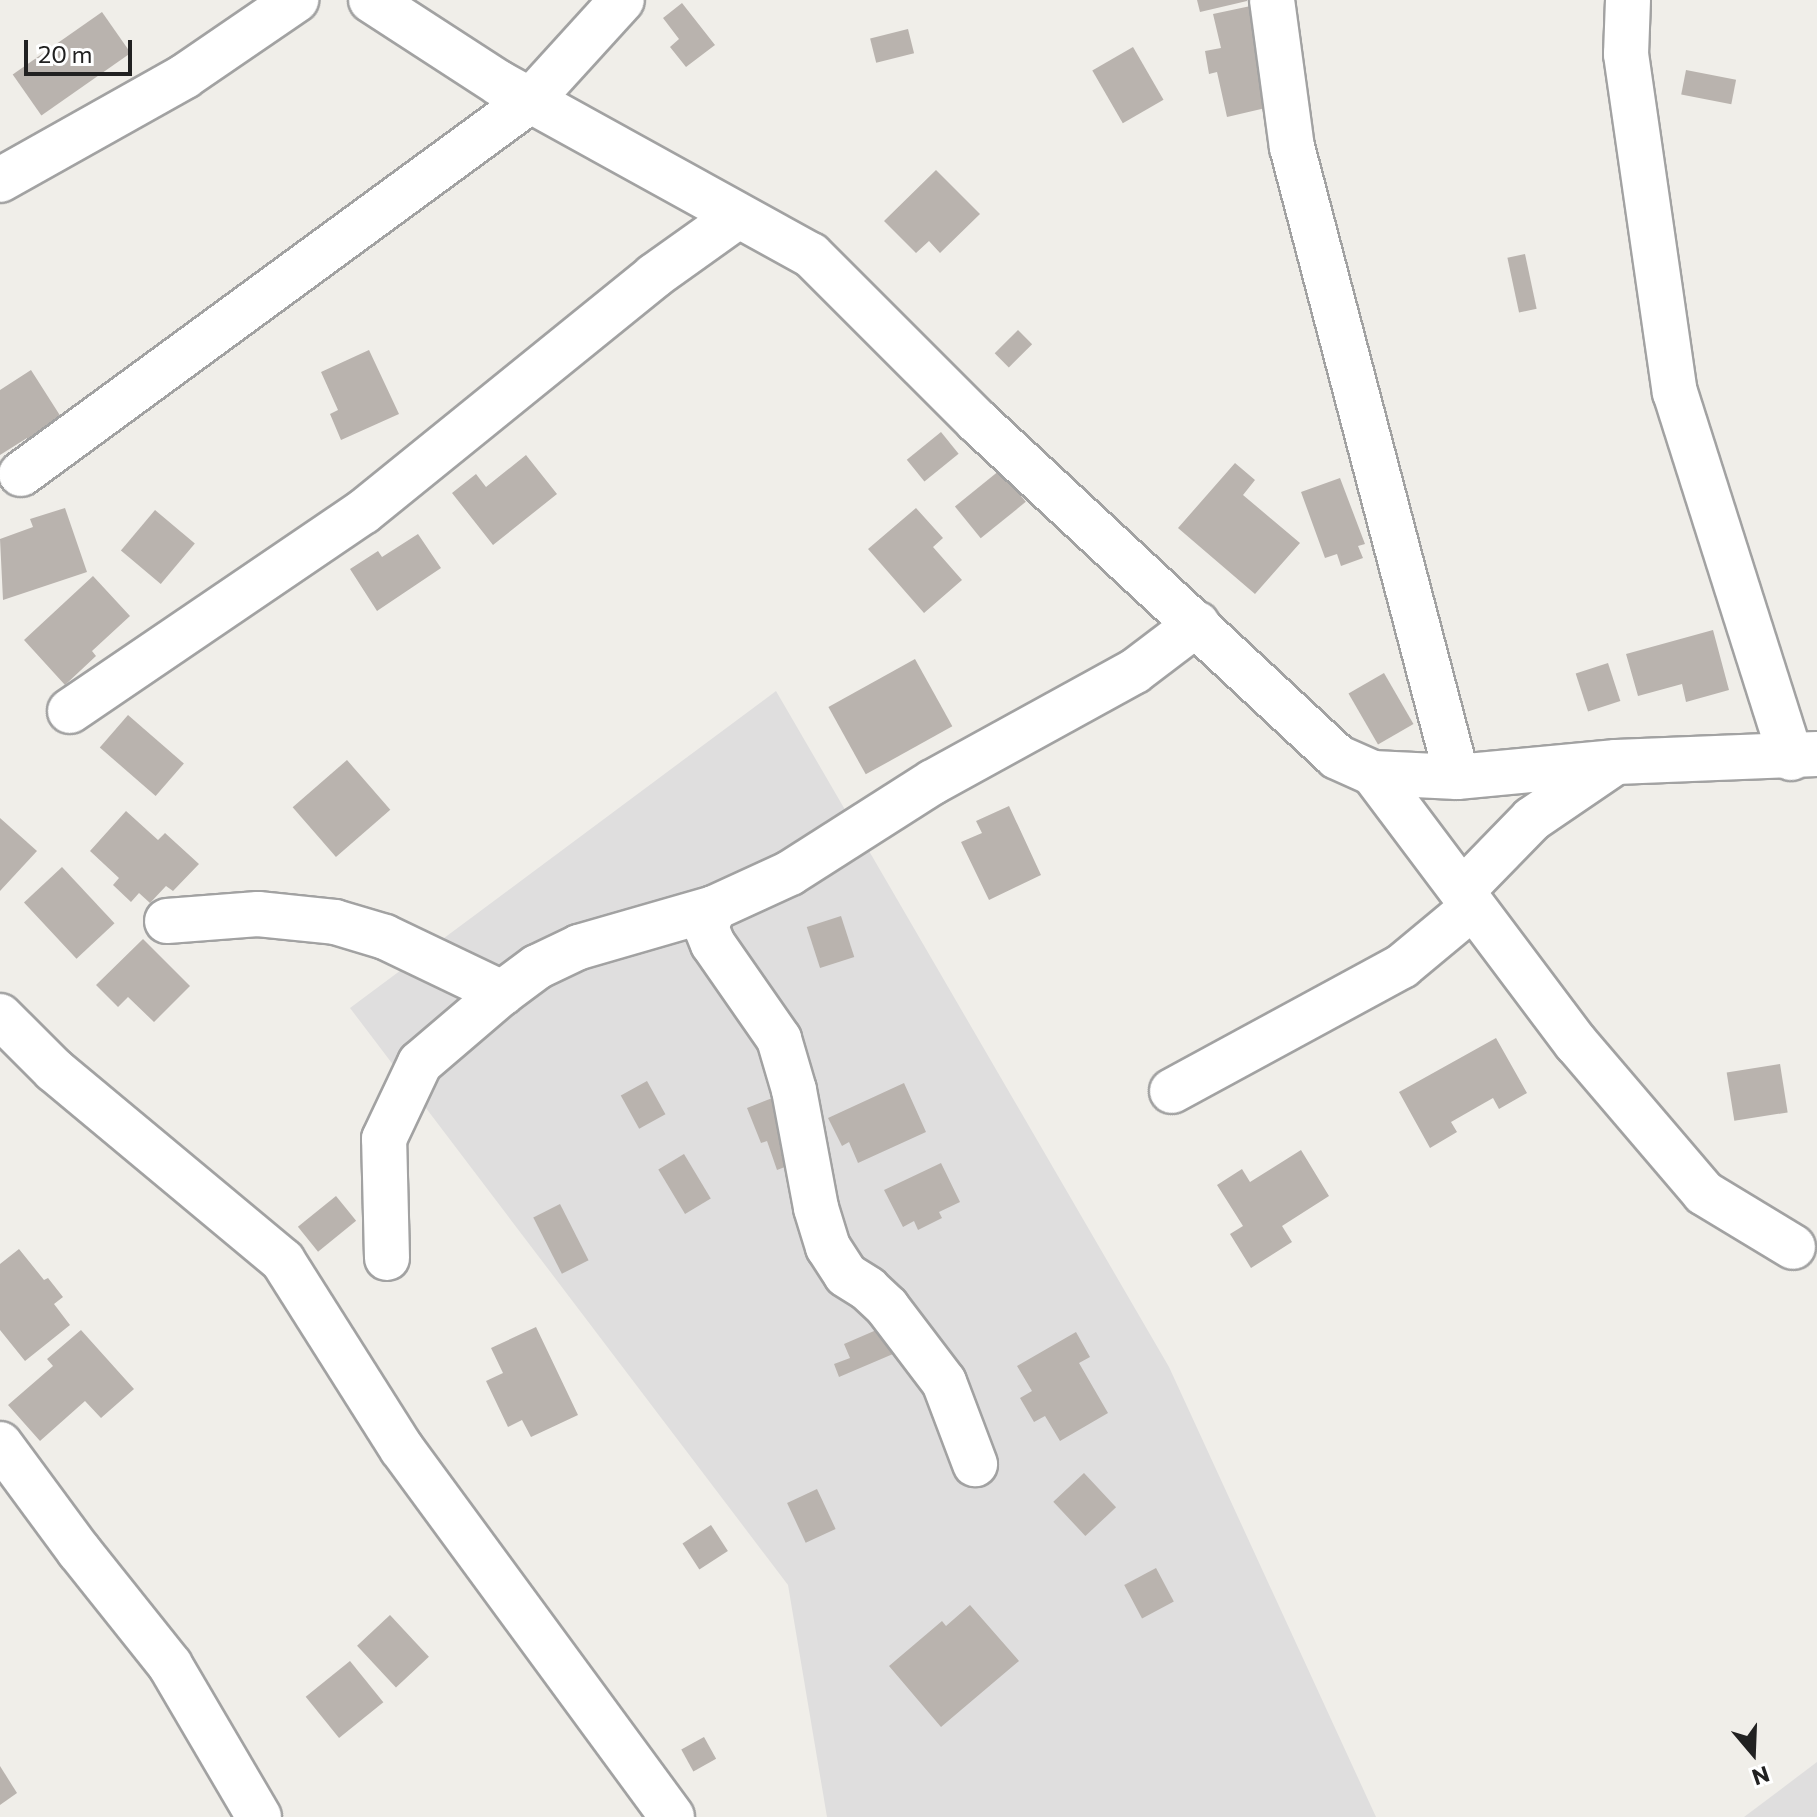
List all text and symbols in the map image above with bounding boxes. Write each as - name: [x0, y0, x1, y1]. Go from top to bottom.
- scale bar: [28, 24, 136, 74]
- text: 20 m: [38, 39, 92, 68]
- north arrow: [1713, 1713, 1793, 1793]
- text: N: [1749, 1761, 1773, 1792]

